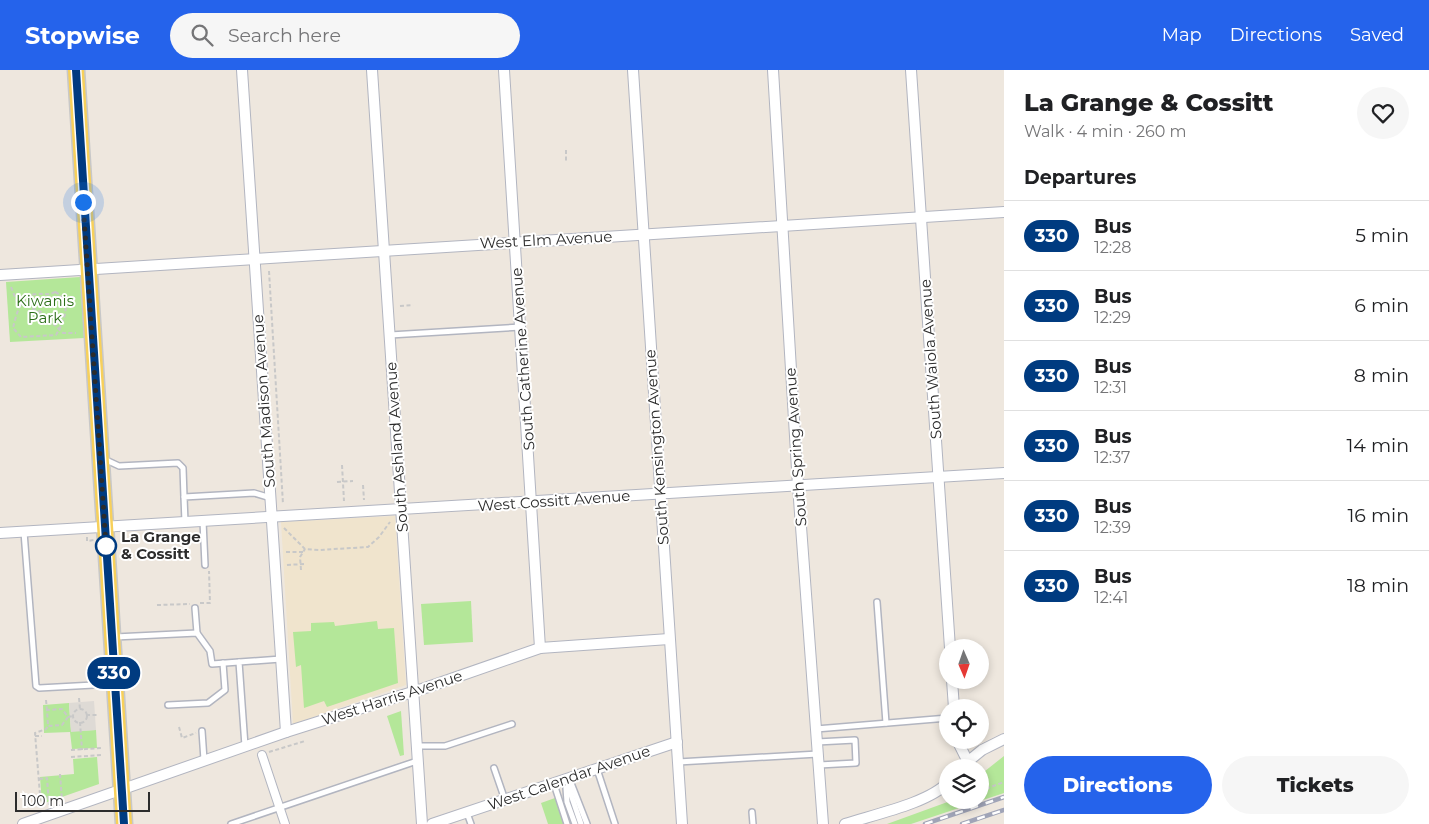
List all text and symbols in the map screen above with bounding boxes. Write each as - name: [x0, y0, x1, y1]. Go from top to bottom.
- search box: [170, 13, 520, 58]
- text: Stopwise: [25, 21, 140, 50]
- icon: search: [188, 21, 216, 49]
- text: Search here: [228, 24, 341, 47]
- text: Map: [1162, 24, 1202, 46]
- text: Directions: [1230, 24, 1322, 46]
- text: Saved: [1350, 24, 1404, 46]
- button: heart: [1357, 87, 1409, 139]
- text: La Grange & Cossitt: [1024, 88, 1274, 117]
- text: Walk · 4 min · 260 m: [1024, 122, 1186, 141]
- text: Departures: [1024, 166, 1136, 189]
- your location: [71, 190, 96, 215]
- text: Bus: [1094, 215, 1132, 238]
- text: 5 min: [1355, 224, 1409, 247]
- text: 330: [1035, 225, 1068, 247]
- street label: West Elm Avenue: [479, 227, 613, 252]
- text: 12:28: [1094, 238, 1132, 257]
- street label: South Catherine Avenue: [507, 267, 538, 451]
- street label: South Waiola Avenue: [915, 278, 946, 440]
- text: Bus: [1094, 285, 1132, 308]
- park label: Kiwanis Park: [16, 291, 74, 327]
- text: 6 min: [1354, 294, 1409, 317]
- text: 330: [1035, 295, 1068, 317]
- text: 12:29: [1094, 308, 1131, 327]
- street label: South Madison Avenue: [248, 314, 279, 488]
- street label: South Kensington Avenue: [640, 349, 673, 545]
- text: Bus: [1094, 355, 1132, 378]
- street label: South Ashland Avenue: [381, 361, 412, 533]
- text: 8 min: [1354, 364, 1409, 387]
- text: 330: [1035, 365, 1068, 387]
- street label: South Spring Avenue: [780, 367, 811, 527]
- text: 12:31: [1094, 378, 1127, 397]
- text: Bus: [1094, 425, 1132, 448]
- text: 14 min: [1346, 434, 1409, 457]
- text: 330: [1035, 435, 1068, 457]
- text: 12:37: [1094, 448, 1131, 467]
- street label: West Cossitt Avenue: [477, 486, 631, 515]
- text: Bus: [1094, 495, 1132, 518]
- text: 16 min: [1347, 504, 1409, 527]
- text: 330: [1035, 505, 1068, 527]
- text: 12:39: [1094, 518, 1131, 537]
- place label: La Grange & Cossitt: [121, 527, 201, 563]
- marker: La Grange & Cossitt: [95, 535, 117, 557]
- text: Bus: [1094, 565, 1132, 588]
- text: 18 min: [1347, 574, 1409, 597]
- text: 330: [1035, 575, 1068, 597]
- text: 12:41: [1094, 588, 1128, 607]
- north arrow: [939, 639, 989, 689]
- map controls: [939, 639, 989, 809]
- line badge: 330: [85, 657, 143, 689]
- text: 330: [97, 662, 131, 684]
- street label: West Harris Avenue: [319, 666, 465, 729]
- button: locate: [939, 699, 989, 749]
- street label: West Calendar Avenue: [485, 741, 652, 814]
- button: Directions: [1024, 756, 1212, 814]
- button: Tickets: [1222, 756, 1409, 814]
- button: layers: [939, 759, 989, 809]
- scale bar: [15, 789, 150, 812]
- text: 100 m: [22, 792, 64, 810]

